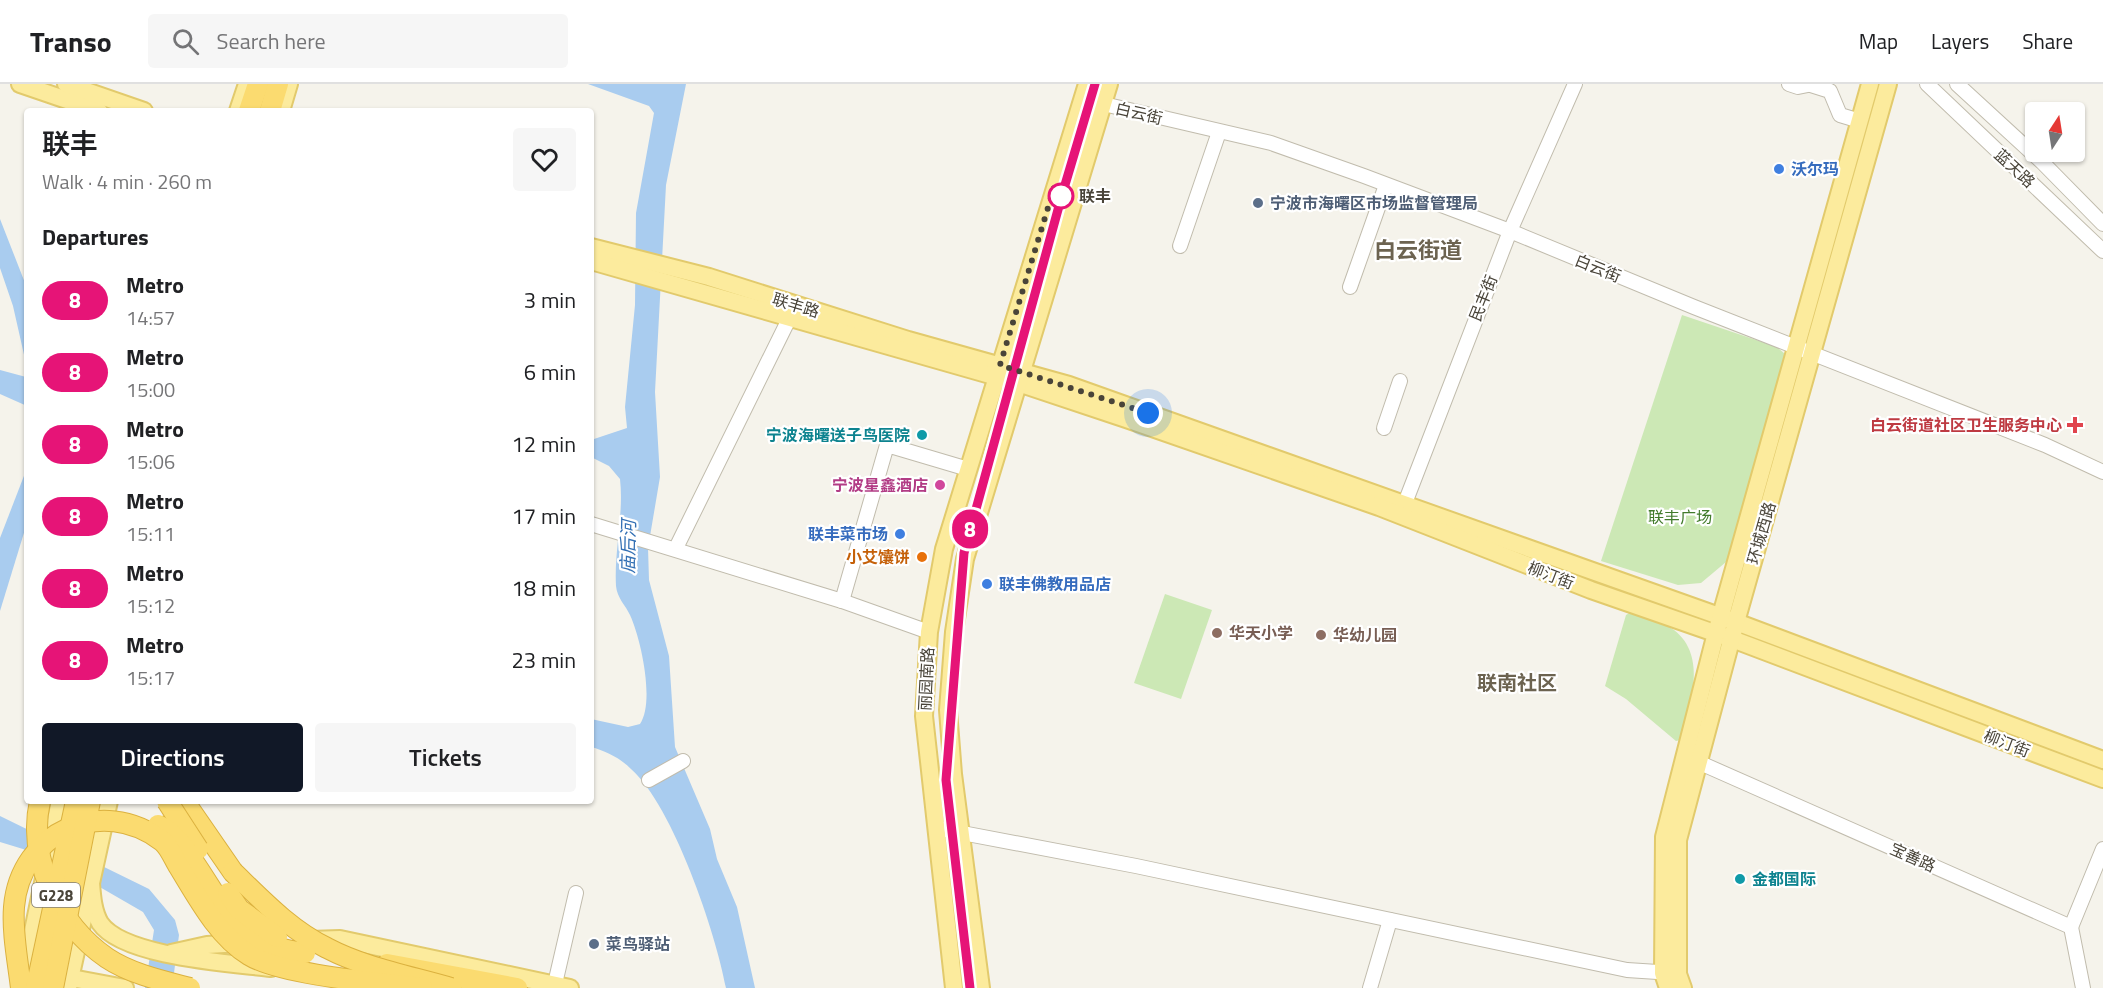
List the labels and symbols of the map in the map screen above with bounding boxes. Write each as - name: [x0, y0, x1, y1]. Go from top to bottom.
- street label: 白云街: [1113, 96, 1165, 130]
- north arrow: [2025, 102, 2085, 162]
- street label: 蓝天路: [1989, 143, 2041, 193]
- place label: 沃尔玛: [1791, 157, 1839, 181]
- marker: 沃尔玛: [1772, 162, 1786, 176]
- marker: 联丰: [1048, 183, 1074, 209]
- place label: 联丰: [1079, 184, 1111, 208]
- place label: 宁波市海曙区市场监督管理局: [1270, 191, 1478, 215]
- marker: 宁波市海曙区市场监督管理局: [1251, 196, 1265, 210]
- district label: 白云街道: [1374, 233, 1462, 267]
- street label: 白云街: [1571, 248, 1625, 288]
- street label: 民丰街: [1463, 271, 1503, 325]
- street label: 联丰路: [770, 287, 822, 323]
- your location: [1133, 398, 1163, 428]
- place label: 白云街道社区卫生服务中心: [1870, 413, 2062, 437]
- marker: 白云街道社区卫生服务中心: [2066, 416, 2084, 434]
- place label: 宁波海曙送子鸟医院: [766, 423, 910, 447]
- marker: 宁波海曙送子鸟医院: [915, 428, 929, 442]
- place label: 宁波星鑫酒店: [832, 473, 928, 497]
- marker: 宁波星鑫酒店: [933, 478, 947, 492]
- street label: 环城西路: [1741, 499, 1781, 567]
- park label: 联丰广场: [1648, 505, 1712, 529]
- line badge: 8: [950, 510, 990, 548]
- water label: 庙后河: [614, 517, 642, 574]
- place label: 联丰菜市场: [808, 522, 888, 546]
- marker: 联丰菜市场: [893, 527, 907, 541]
- place label: 小艾馕饼: [846, 545, 910, 569]
- marker: 小艾馕饼: [915, 550, 929, 564]
- street label: 柳汀街: [1524, 555, 1578, 595]
- place label: 联丰佛教用品店: [999, 572, 1111, 596]
- marker: 联丰佛教用品店: [980, 577, 994, 591]
- place label: 华天小学: [1229, 621, 1293, 645]
- place label: 华幼儿园: [1333, 623, 1397, 647]
- marker: 华天小学: [1210, 626, 1224, 640]
- marker: 华幼儿园: [1314, 628, 1328, 642]
- street label: 丽园南路: [912, 646, 940, 712]
- district label: 联南社区: [1477, 667, 1557, 698]
- street label: 柳汀街: [1980, 723, 2034, 763]
- street label: 宝善路: [1886, 836, 1940, 878]
- place label: 金都国际: [1752, 867, 1816, 891]
- marker: 金都国际: [1733, 872, 1747, 886]
- road number: G228: [32, 883, 80, 907]
- place label: 菜鸟驿站: [606, 932, 670, 956]
- marker: 菜鸟驿站: [587, 937, 601, 951]

